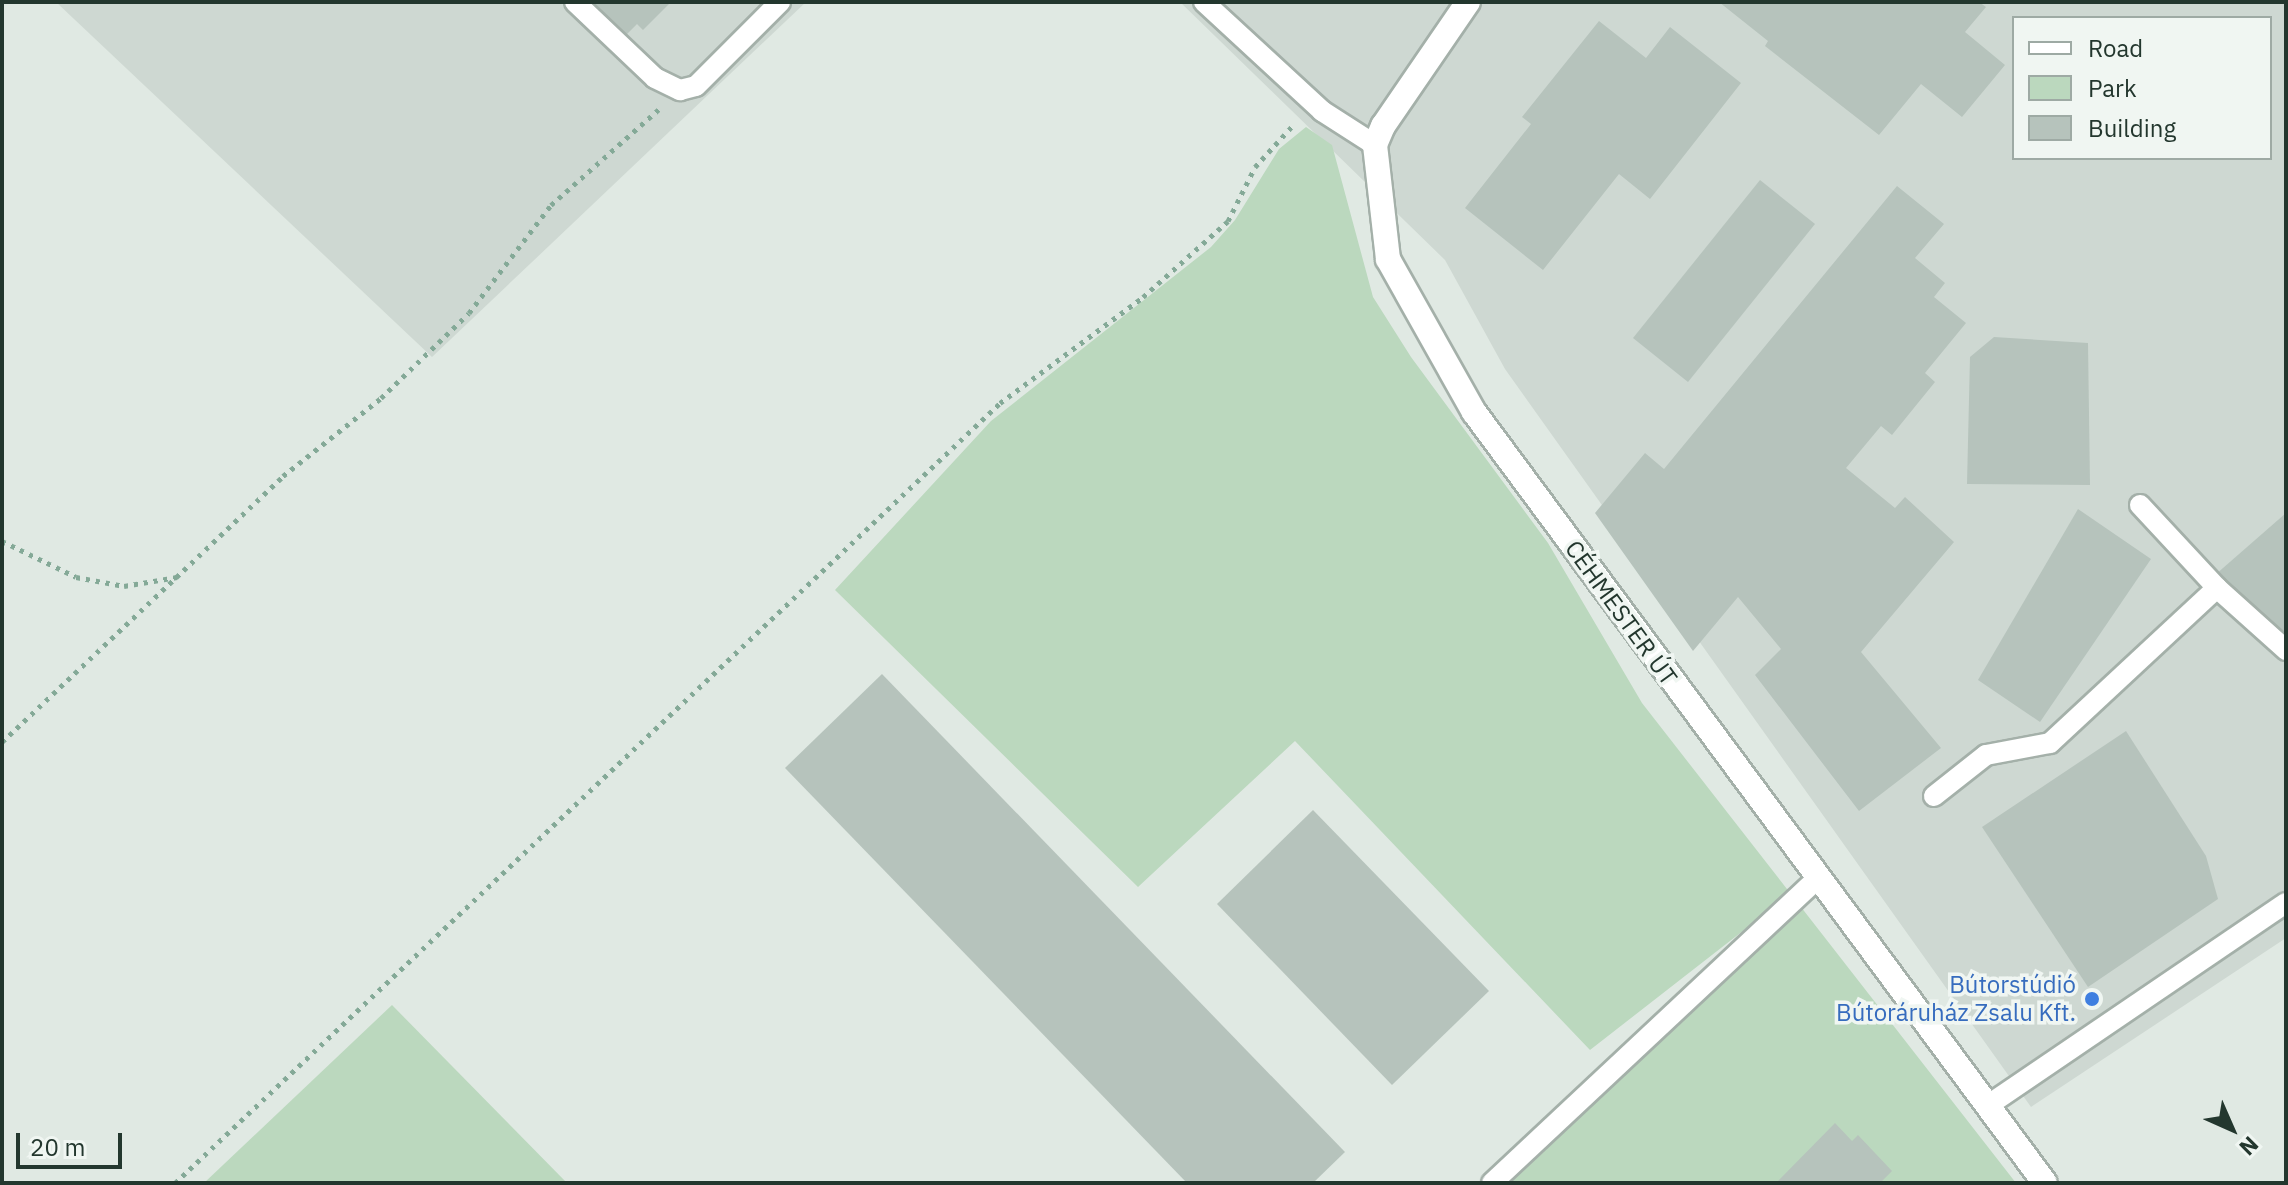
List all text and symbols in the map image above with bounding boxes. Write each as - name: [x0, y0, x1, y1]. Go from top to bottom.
- legend: [2012, 16, 2272, 160]
- text: Road: [2088, 32, 2143, 64]
- text: Park: [2088, 72, 2137, 104]
- text: Building: [2088, 112, 2176, 144]
- street label: CÉHMESTER ÚT: [1559, 535, 1683, 691]
- place label: Bútorstúdió Bútoráruház Zsalu Kft.: [1836, 971, 2076, 1027]
- marker: Bútorstúdió Bútoráruház Zsalu Kft.: [2083, 990, 2101, 1008]
- north arrow: [2192, 1089, 2272, 1169]
- scale bar: [20, 1117, 126, 1167]
- text: N: [2233, 1130, 2265, 1162]
- text: 20 m: [30, 1131, 85, 1163]

